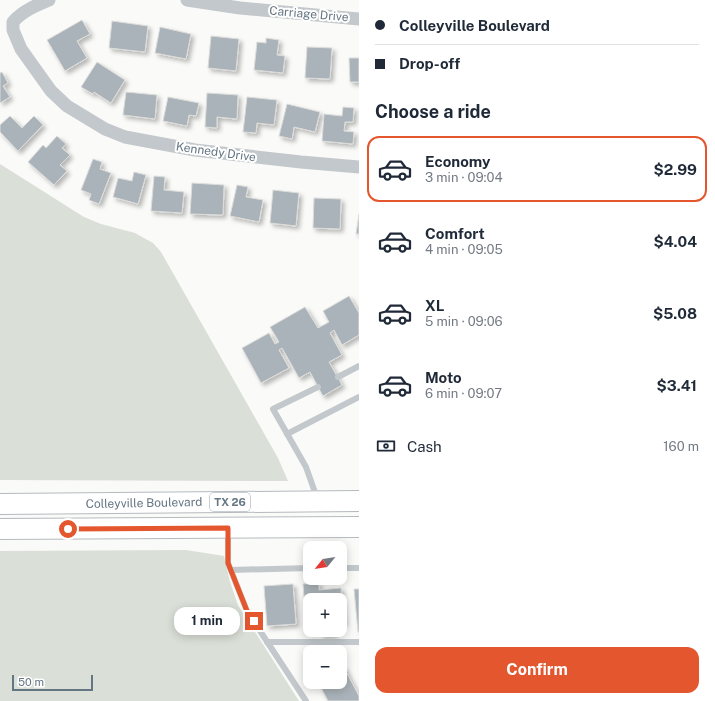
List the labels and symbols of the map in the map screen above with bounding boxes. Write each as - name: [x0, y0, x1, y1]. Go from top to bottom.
- street label: Carriage Drive: [269, 4, 349, 24]
- street label: Kennedy Drive: [175, 139, 257, 165]
- road number: TX 26: [210, 493, 250, 511]
- street label: Colleyville Boulevard: [85, 495, 203, 511]
- route start: [59, 520, 77, 538]
- north arrow: [303, 541, 347, 585]
- callout: 1 min: [174, 607, 240, 635]
- route end: [245, 612, 263, 630]
- scale bar: [12, 673, 93, 692]

